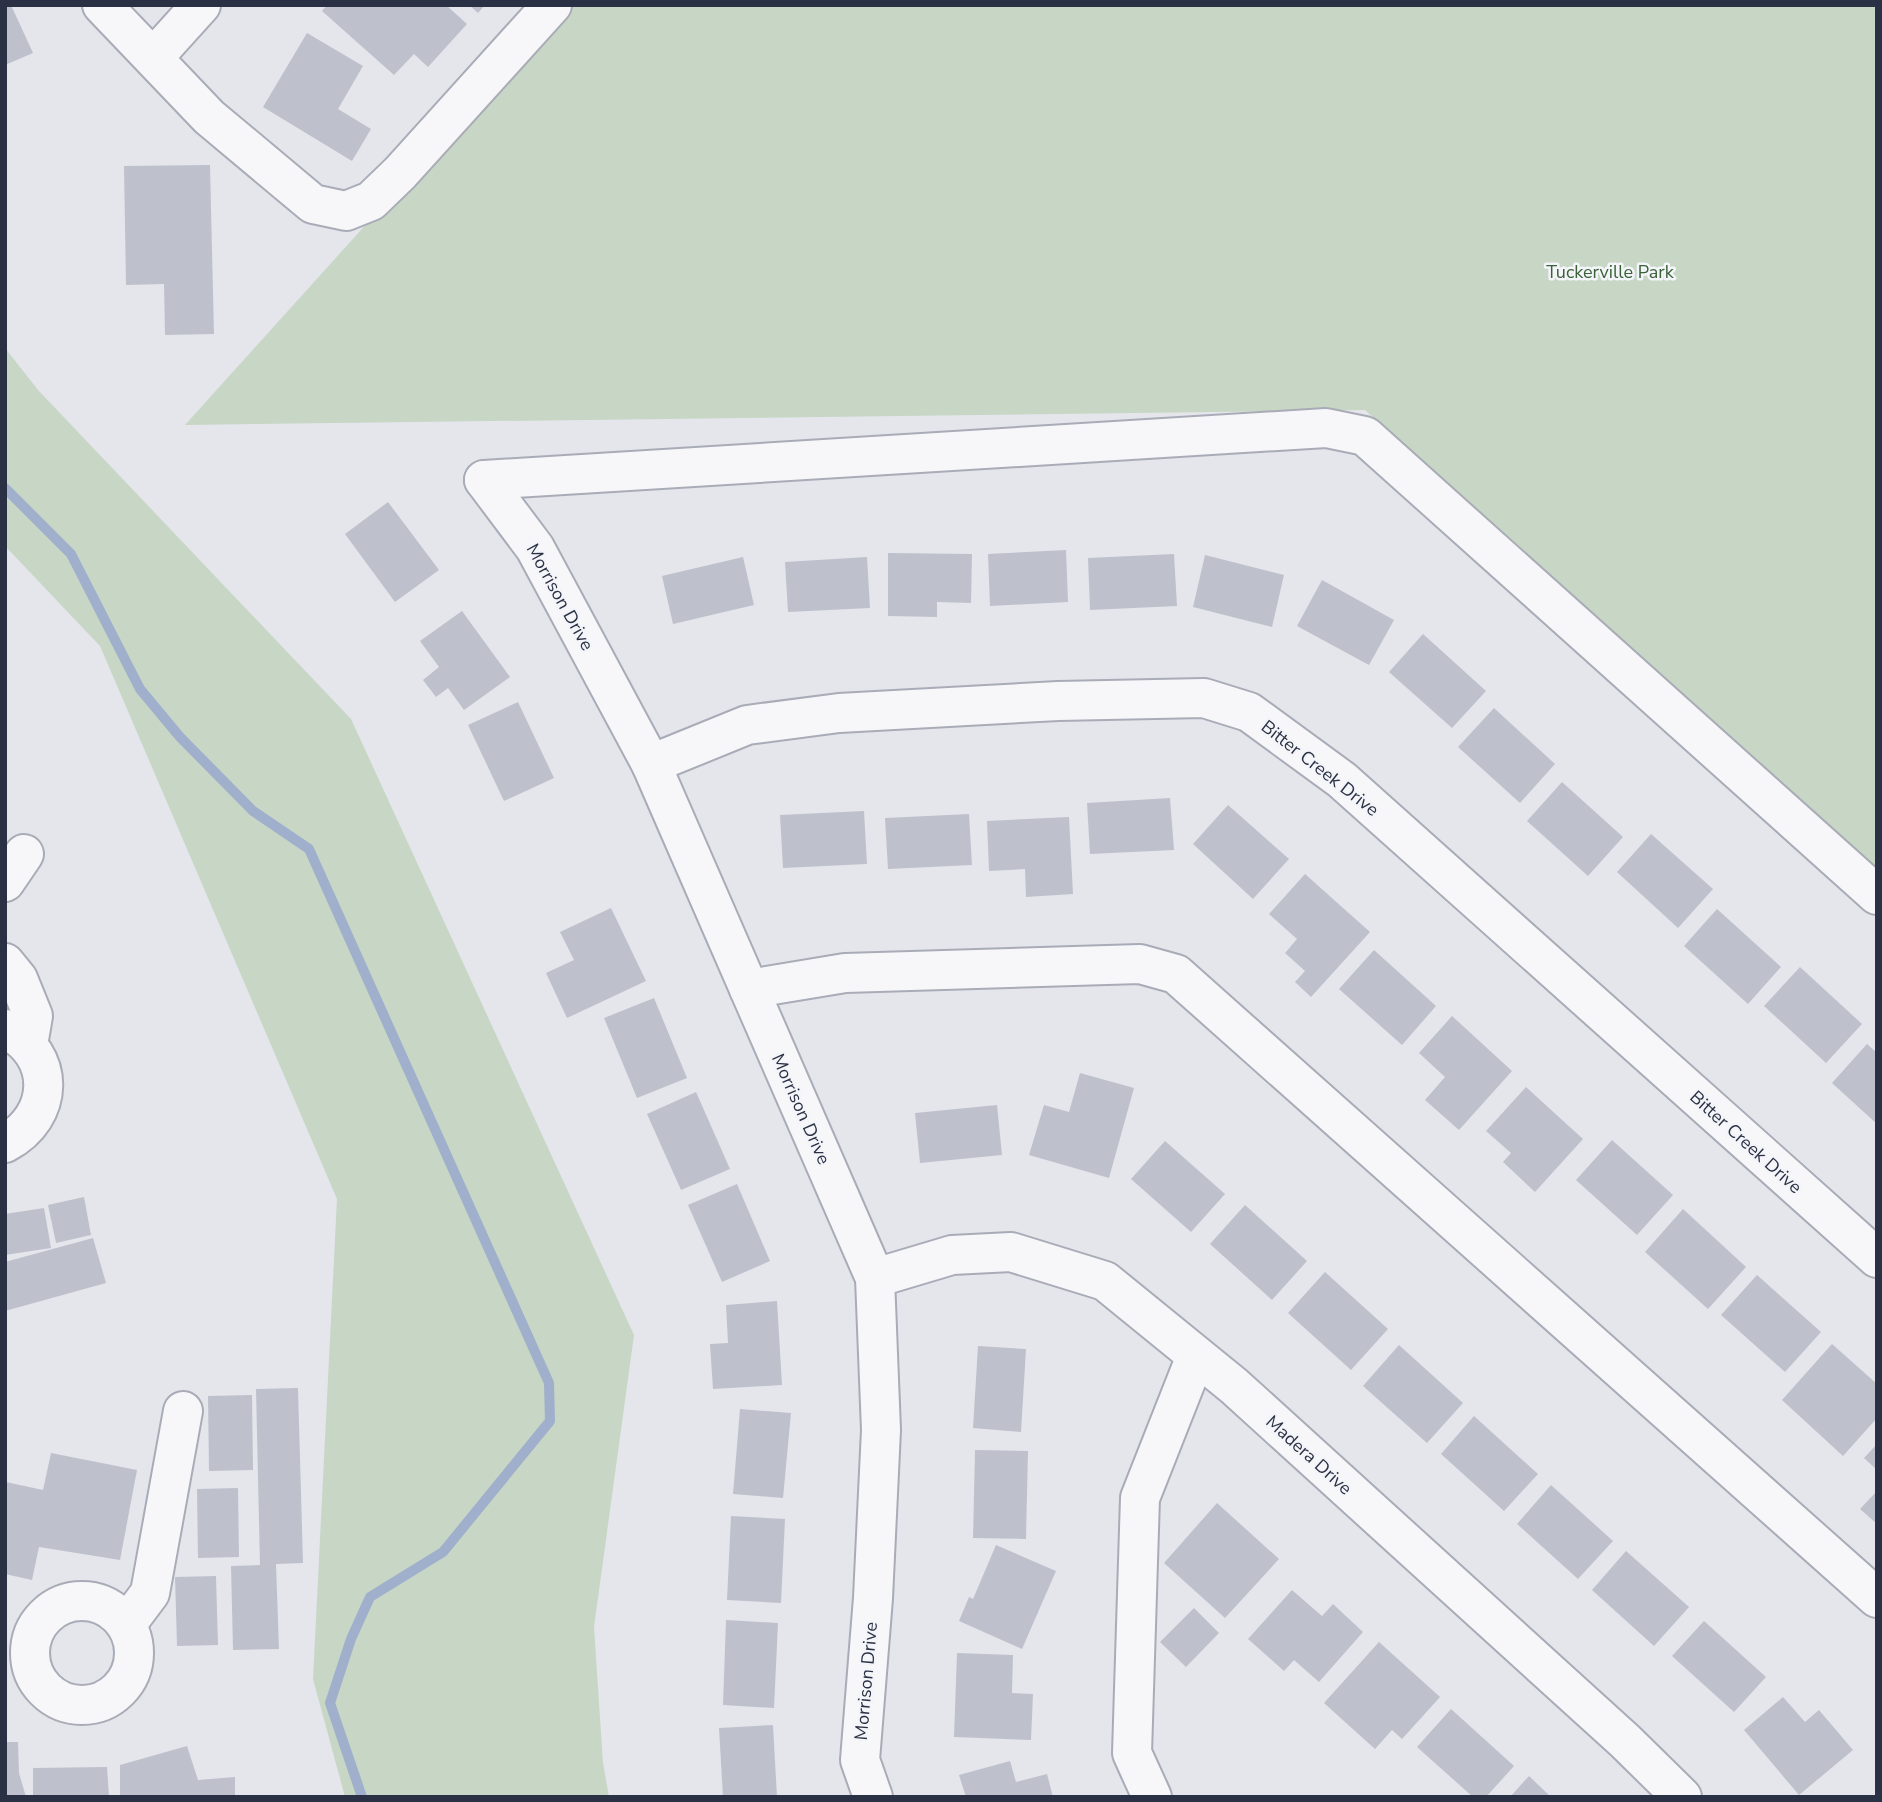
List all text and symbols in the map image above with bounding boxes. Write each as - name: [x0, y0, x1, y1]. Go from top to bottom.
- park label: Tuckerville Park: [1546, 260, 1675, 284]
- street label: Morrison Drive: [521, 539, 599, 655]
- street label: Bitter Creek Drive: [1256, 714, 1384, 822]
- street label: Morrison Drive: [766, 1050, 836, 1168]
- street label: Bitter Creek Drive: [1685, 1085, 1807, 1199]
- street label: Madera Drive: [1261, 1410, 1357, 1500]
- street label: Morrison Drive: [849, 1621, 883, 1741]

